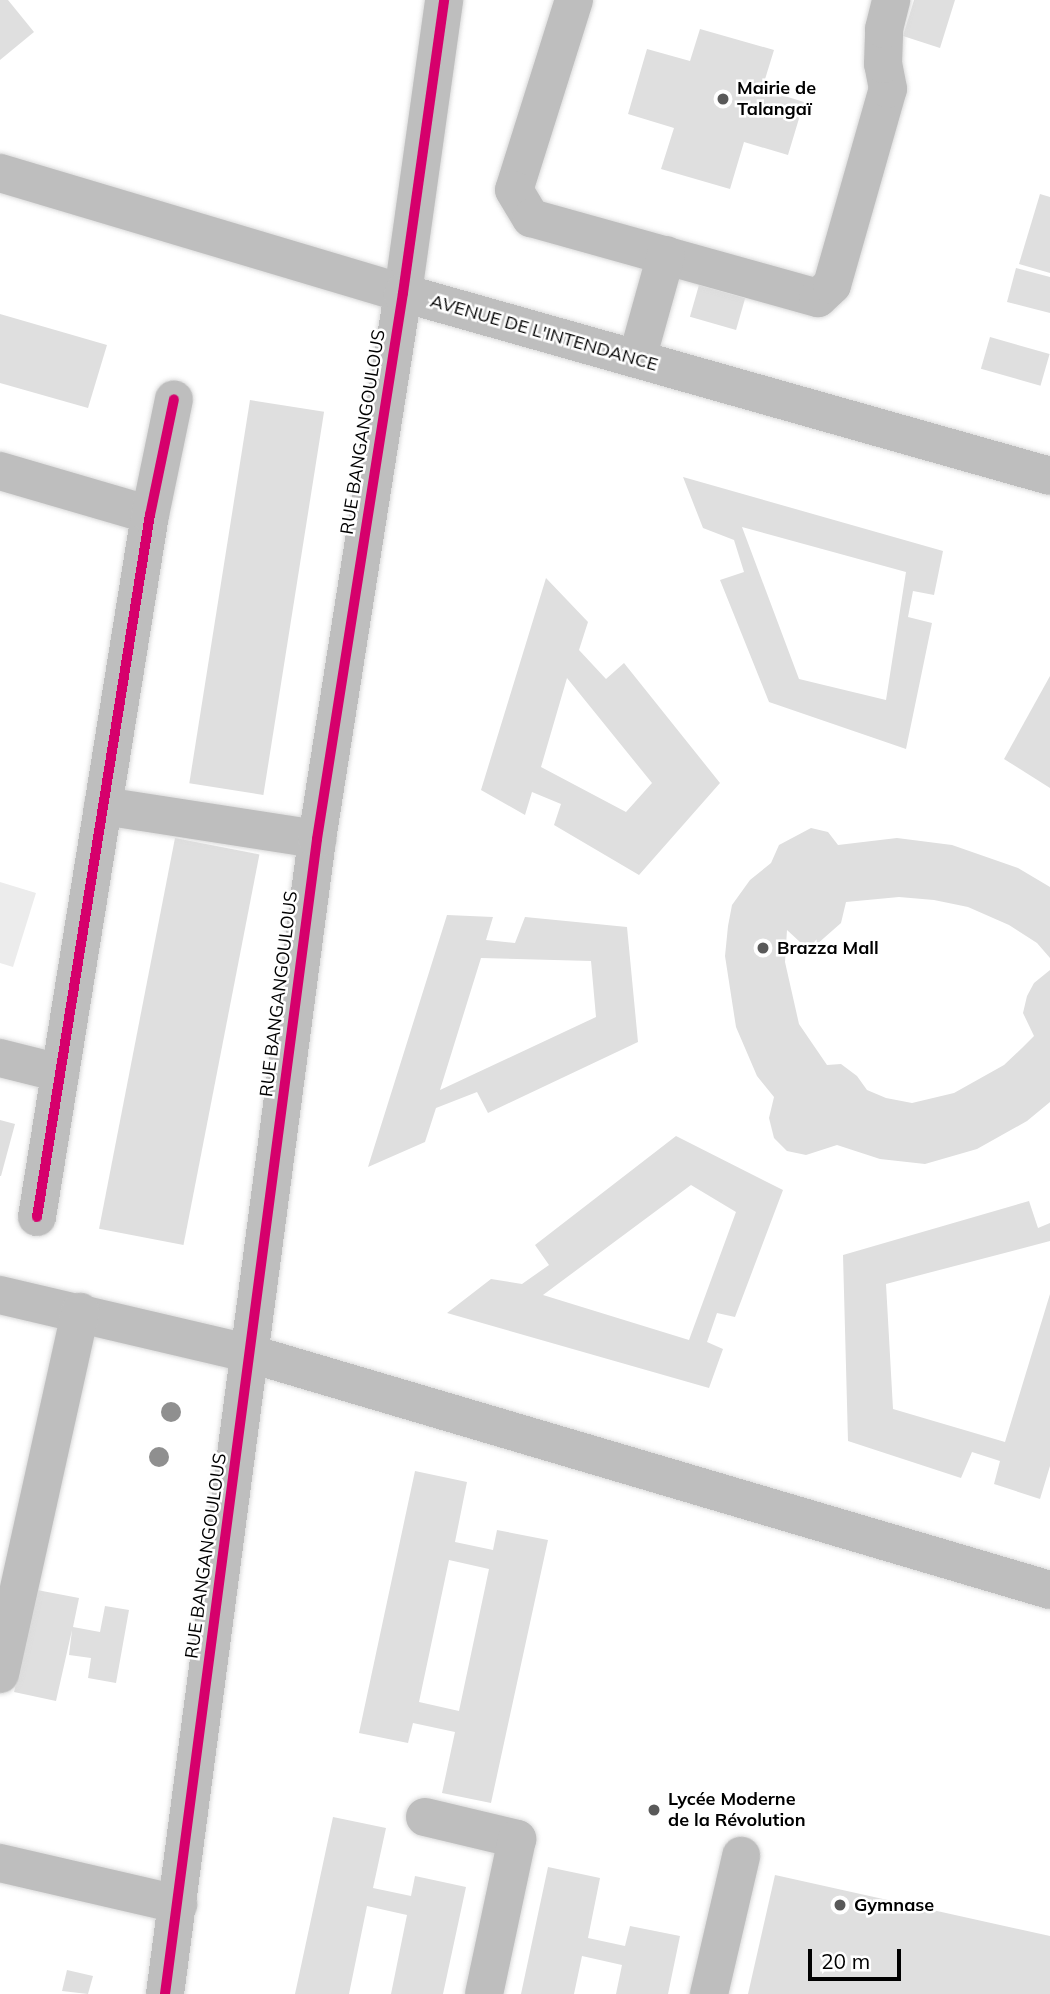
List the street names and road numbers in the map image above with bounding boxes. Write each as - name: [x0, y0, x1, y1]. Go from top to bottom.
- street label: AVENUE DE L'INTENDANCE: [428, 290, 660, 376]
- street label: RUE BANGANGOULOUS: [336, 328, 390, 536]
- street label: RUE BANGANGOULOUS: [256, 890, 302, 1098]
- street label: RUE BANGANGOULOUS: [181, 1452, 231, 1660]

